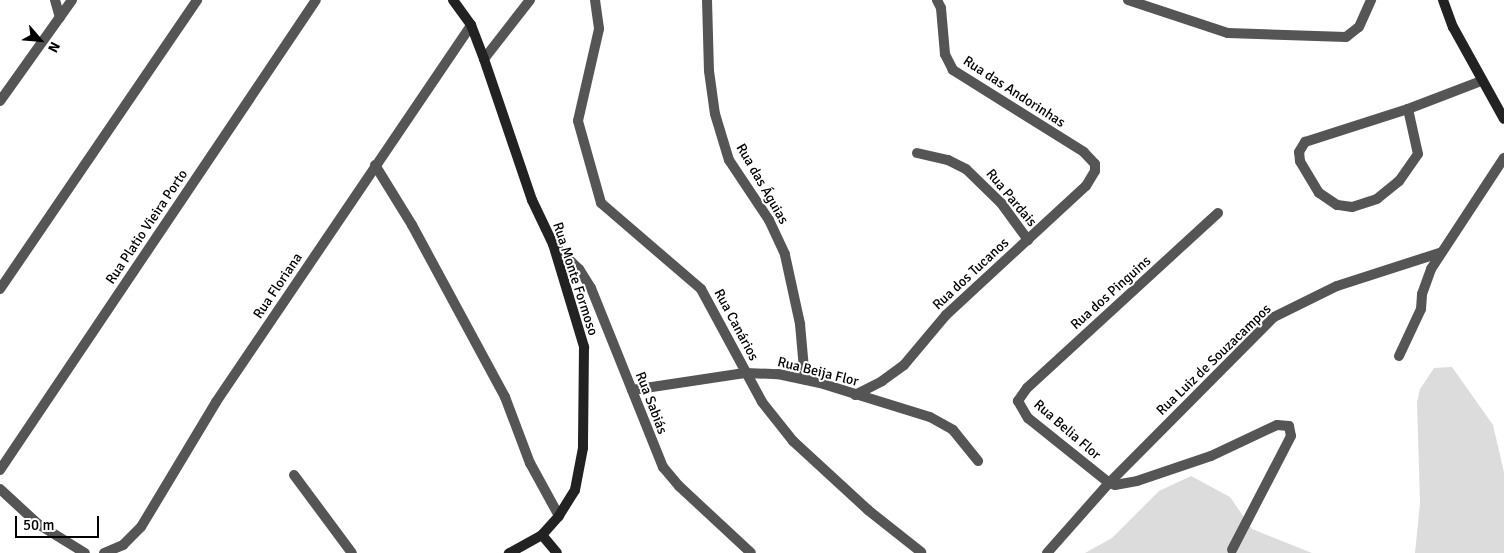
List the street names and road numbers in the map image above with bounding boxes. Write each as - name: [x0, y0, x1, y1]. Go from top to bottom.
- street label: Rua das Andorinhas: [960, 53, 1068, 131]
- street label: Rua das Águias: [732, 141, 792, 227]
- street label: Rua Pardais: [982, 166, 1040, 230]
- street label: Rua Platio Vieira Porto: [102, 167, 192, 287]
- street label: Rua Monte Formoso: [549, 220, 601, 338]
- street label: Rua dos Tucanos: [929, 234, 1013, 314]
- street label: Rua Floriana: [250, 250, 306, 322]
- street label: Rua dos Pinguins: [1068, 253, 1154, 333]
- street label: Rua Canários: [710, 286, 762, 364]
- street label: Rua Luiz de Souzacampos: [1153, 301, 1275, 419]
- street label: Rua Beija Flor: [776, 354, 860, 390]
- street label: Rua Sabiás: [631, 370, 671, 436]
- street label: Rua Belia Flor: [1030, 396, 1104, 464]

